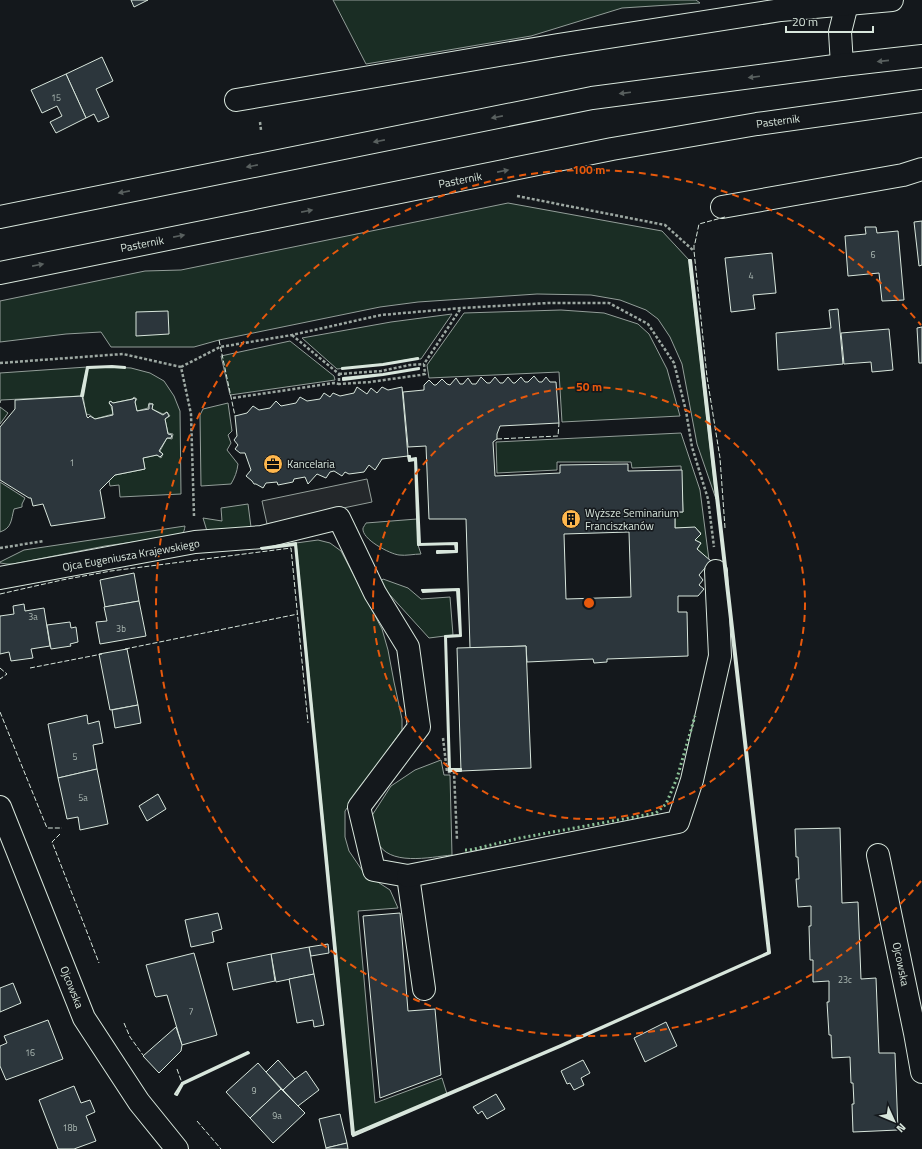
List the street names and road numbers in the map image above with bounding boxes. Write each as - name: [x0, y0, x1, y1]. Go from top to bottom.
- street label: Pasternik: [755, 110, 802, 132]
- street label: Pasternik: [437, 168, 484, 192]
- street label: Pasternik: [119, 232, 166, 256]
- street label: Ojca Eugeniusza Krajewskiego: [61, 535, 201, 575]
- street label: Ojcowska: [889, 941, 914, 988]
- street label: Ojcowska: [56, 963, 88, 1011]

